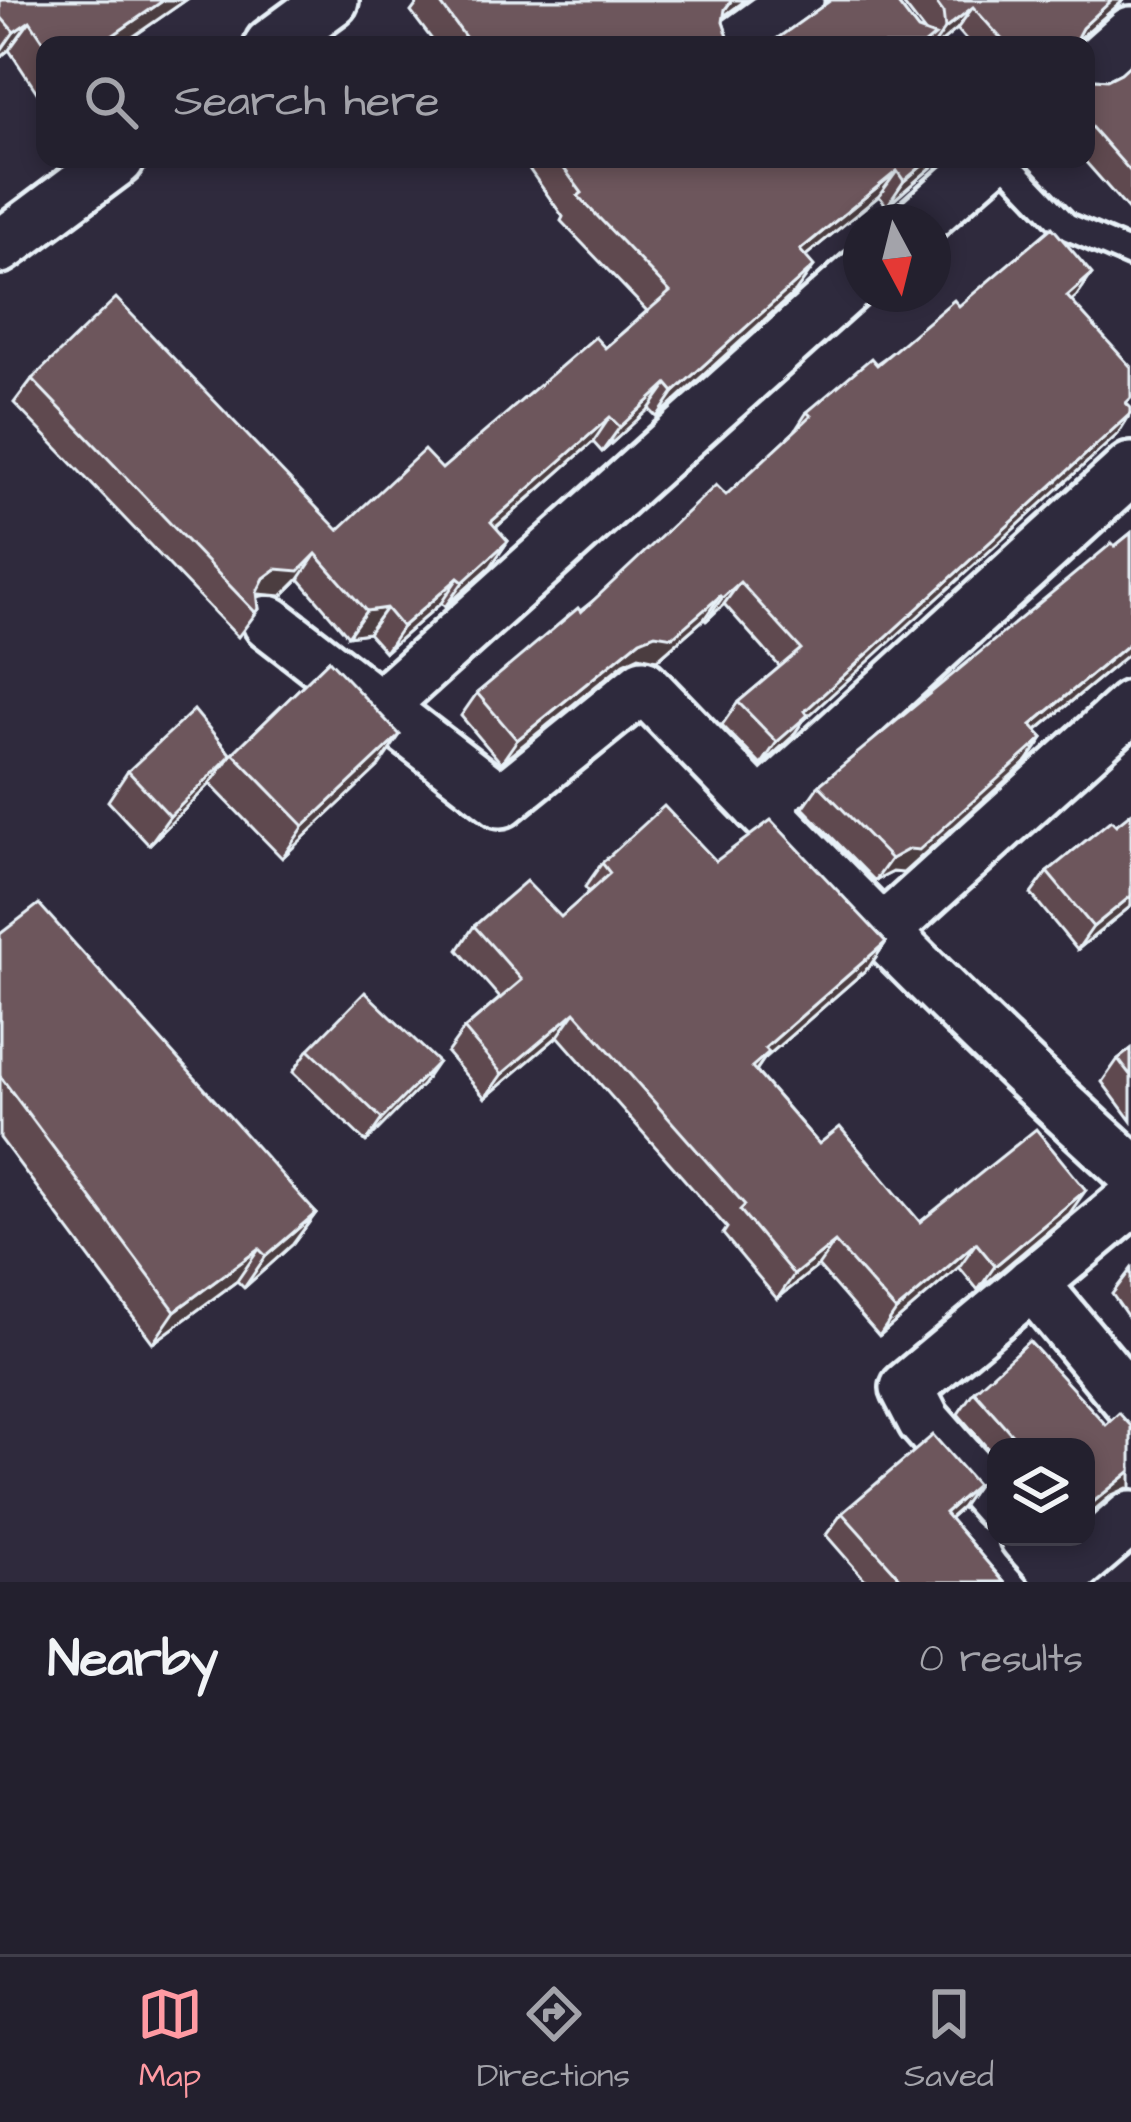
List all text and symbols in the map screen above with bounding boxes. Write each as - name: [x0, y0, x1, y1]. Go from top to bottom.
- search box: [36, 36, 1095, 168]
- icon: search: [78, 69, 144, 135]
- text: Search here: [174, 71, 440, 133]
- north arrow: [843, 204, 951, 312]
- map controls: [987, 1438, 1095, 1546]
- button: layers: [987, 1438, 1095, 1546]
- text: Nearby: [48, 1625, 218, 1696]
- text: 0 results: [919, 1633, 1083, 1687]
- tab: Map: [137, 1981, 203, 2099]
- tab: Directions: [477, 1981, 630, 2099]
- tab: Saved: [904, 1981, 994, 2099]

